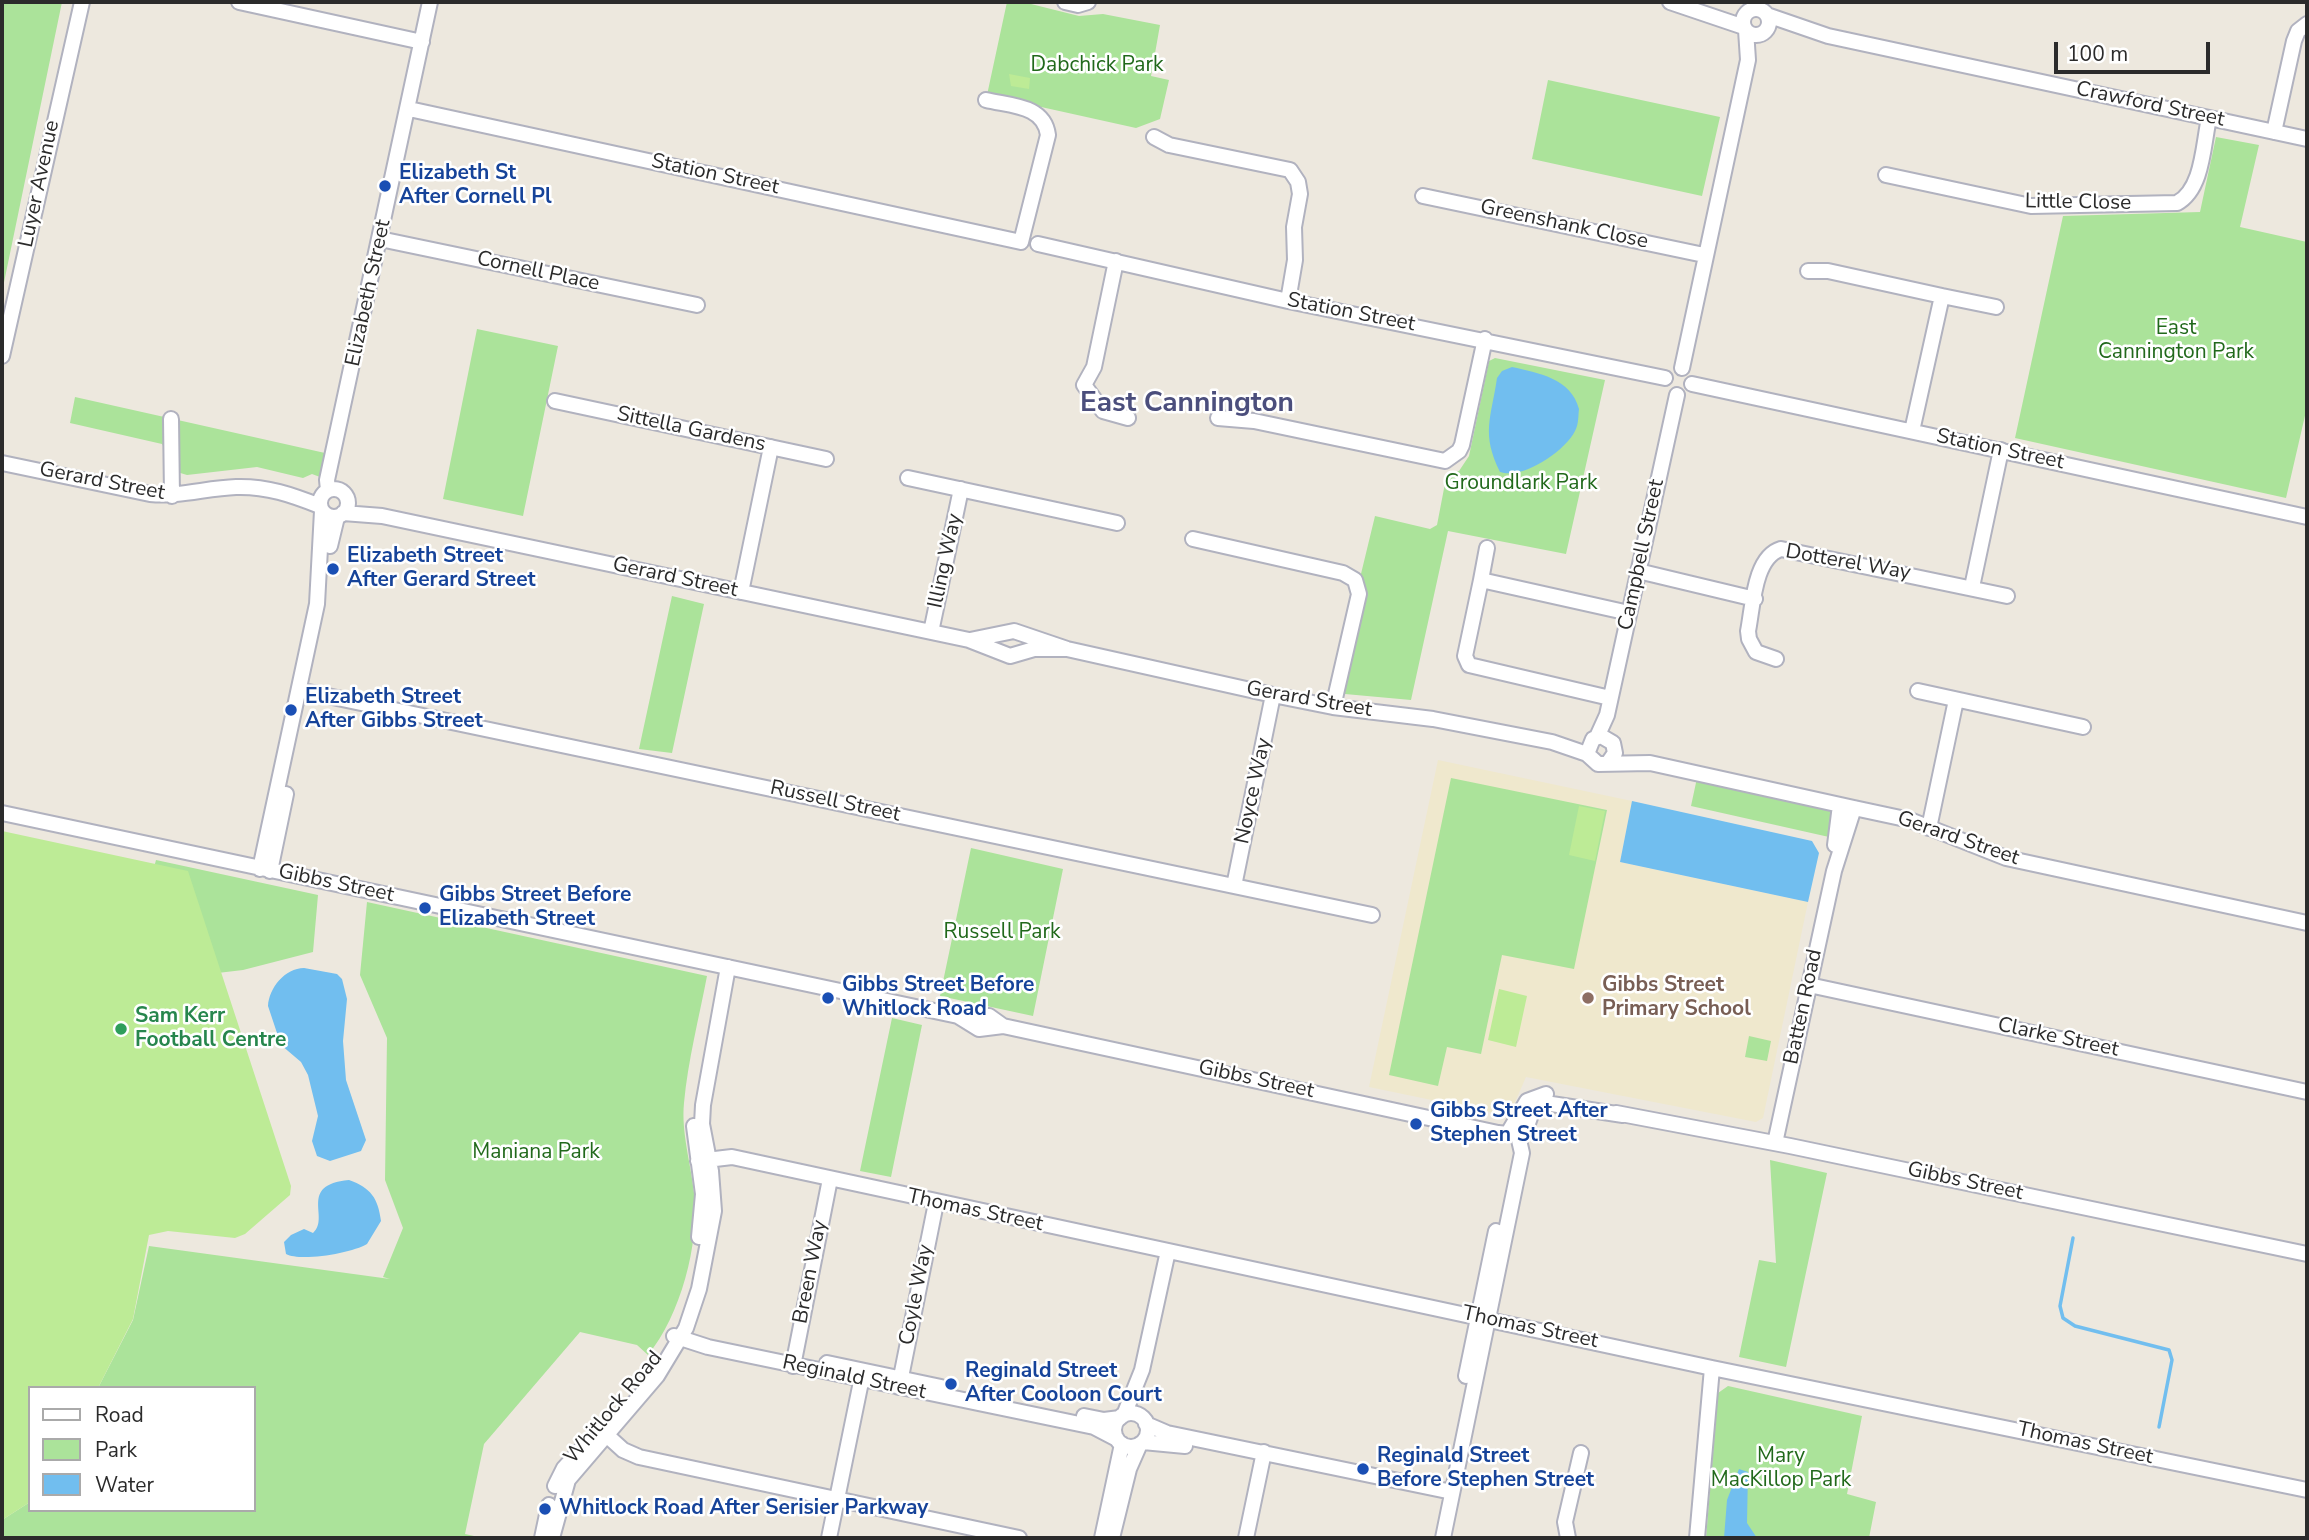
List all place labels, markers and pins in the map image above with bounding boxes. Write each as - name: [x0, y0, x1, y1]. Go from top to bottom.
- place label: Elizabeth St After Cornell Pl: [399, 161, 552, 211]
- marker: Elizabeth St After Cornell Pl: [377, 178, 393, 194]
- place label: Elizabeth Street After Gerard Street: [347, 544, 536, 594]
- marker: Elizabeth Street After Gerard Street: [325, 561, 341, 577]
- place label: Elizabeth Street After Gibbs Street: [305, 685, 483, 735]
- marker: Elizabeth Street After Gibbs Street: [283, 702, 299, 718]
- place label: Gibbs Street Before Elizabeth Street: [439, 883, 631, 933]
- marker: Gibbs Street Before Elizabeth Street: [417, 900, 433, 916]
- place label: Gibbs Street Before Whitlock Road: [842, 973, 1034, 1023]
- place label: Gibbs Street Primary School: [1602, 973, 1751, 1023]
- marker: Gibbs Street Before Whitlock Road: [820, 990, 836, 1006]
- marker: Gibbs Street Primary School: [1580, 990, 1596, 1006]
- place label: Sam Kerr Football Centre: [135, 1004, 286, 1054]
- marker: Sam Kerr Football Centre: [113, 1021, 129, 1037]
- place label: Gibbs Street After Stephen Street: [1430, 1099, 1608, 1149]
- marker: Gibbs Street After Stephen Street: [1408, 1116, 1424, 1132]
- place label: Reginald Street After Cooloon Court: [965, 1359, 1162, 1409]
- marker: Reginald Street After Cooloon Court: [943, 1376, 959, 1392]
- place label: Reginald Street Before Stephen Street: [1377, 1444, 1594, 1494]
- marker: Reginald Street Before Stephen Street: [1355, 1461, 1371, 1477]
- place label: Whitlock Road After Serisier Parkway: [559, 1496, 928, 1522]
- marker: Whitlock Road After Serisier Parkway: [537, 1501, 553, 1517]

